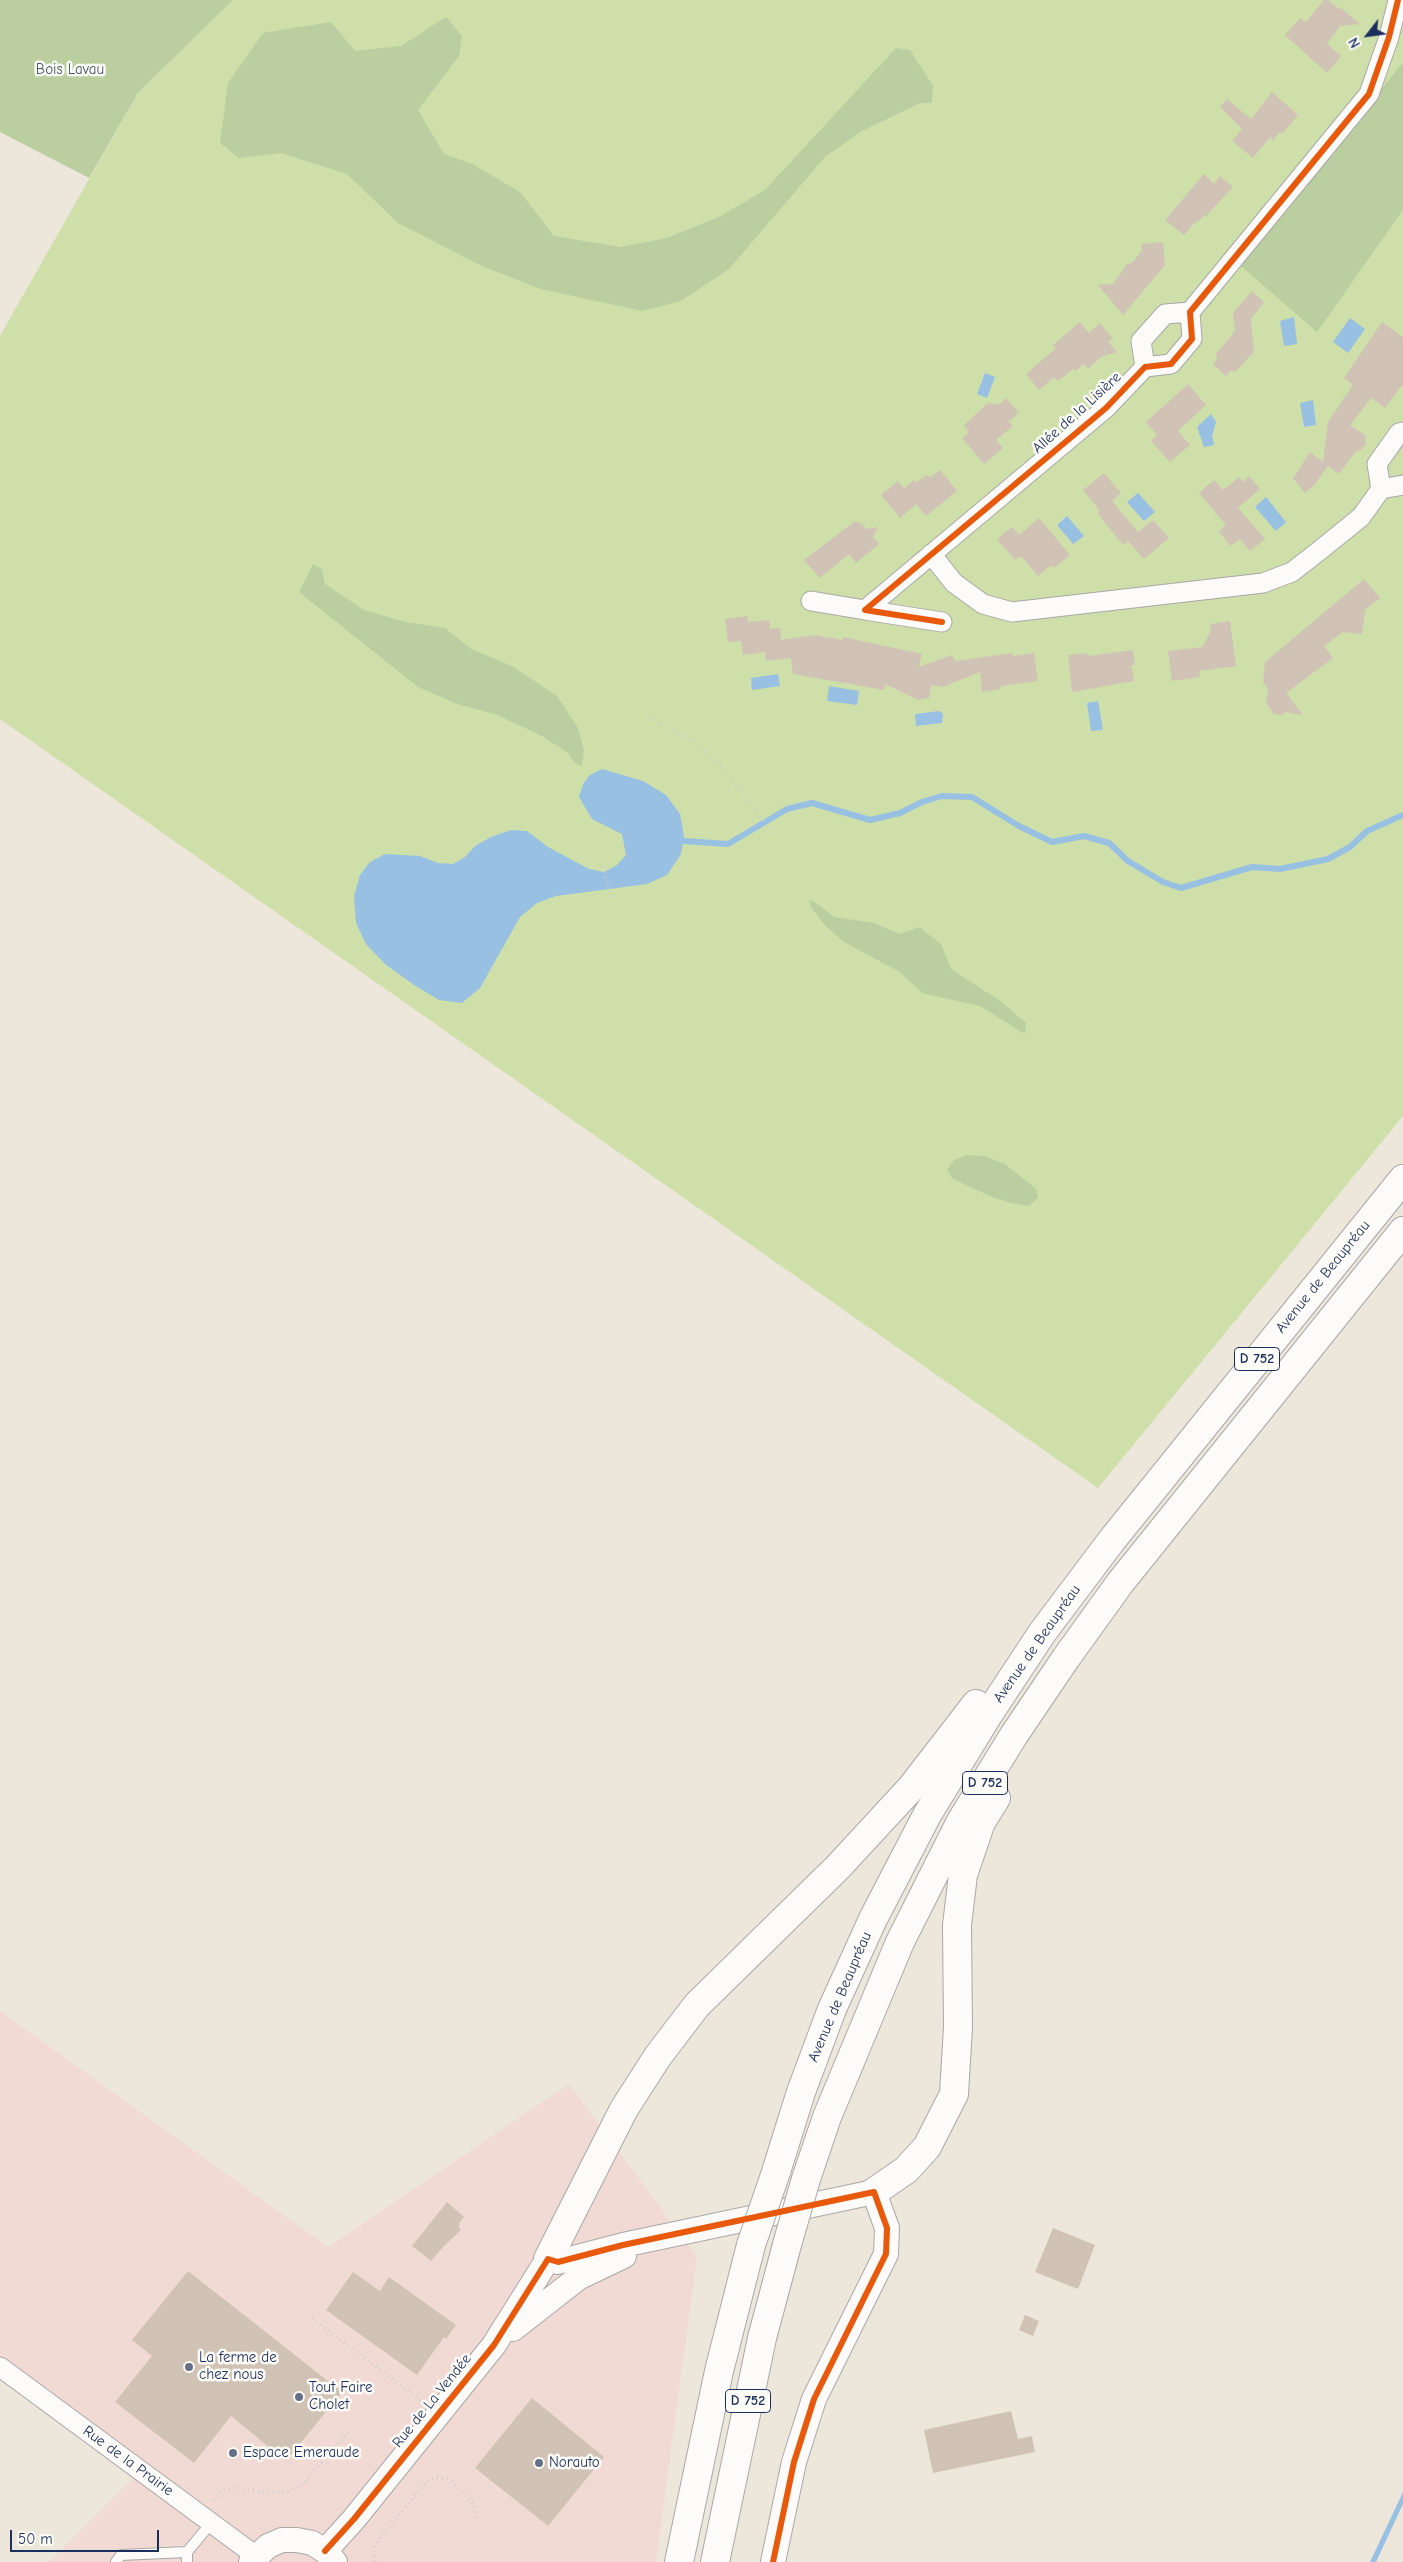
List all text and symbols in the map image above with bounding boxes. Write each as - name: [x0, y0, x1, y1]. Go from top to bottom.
- north arrow: [1343, 10, 1393, 60]
- text: N: [1345, 35, 1364, 51]
- park label: Bois Lavau: [36, 61, 104, 79]
- street label: Allée de la Lisière: [1029, 368, 1125, 458]
- street label: Avenue de Beaupréau: [1272, 1217, 1374, 1337]
- road number: D 752: [1234, 1348, 1280, 1370]
- street label: Avenue de Beaupréau: [990, 1582, 1084, 1706]
- road number: D 752: [962, 1772, 1008, 1795]
- street label: Avenue de Beaupréau: [804, 1929, 876, 2065]
- place label: La ferme de chez nous: [199, 2349, 277, 2384]
- street label: Rue de La Vendée: [389, 2350, 475, 2452]
- marker: La ferme de chez nous: [183, 2361, 195, 2373]
- place label: Tout Faire Cholet: [309, 2379, 372, 2414]
- road number: D 752: [726, 2390, 770, 2412]
- marker: Tout Faire Cholet: [293, 2391, 305, 2403]
- street label: Rue de la Prairie: [79, 2422, 177, 2500]
- place label: Espace Emeraude: [243, 2444, 359, 2462]
- marker: Espace Emeraude: [227, 2447, 239, 2459]
- place label: Norauto: [549, 2454, 600, 2472]
- marker: Norauto: [533, 2457, 545, 2469]
- scale bar: [12, 2520, 161, 2552]
- text: 50 m: [18, 2530, 53, 2548]

